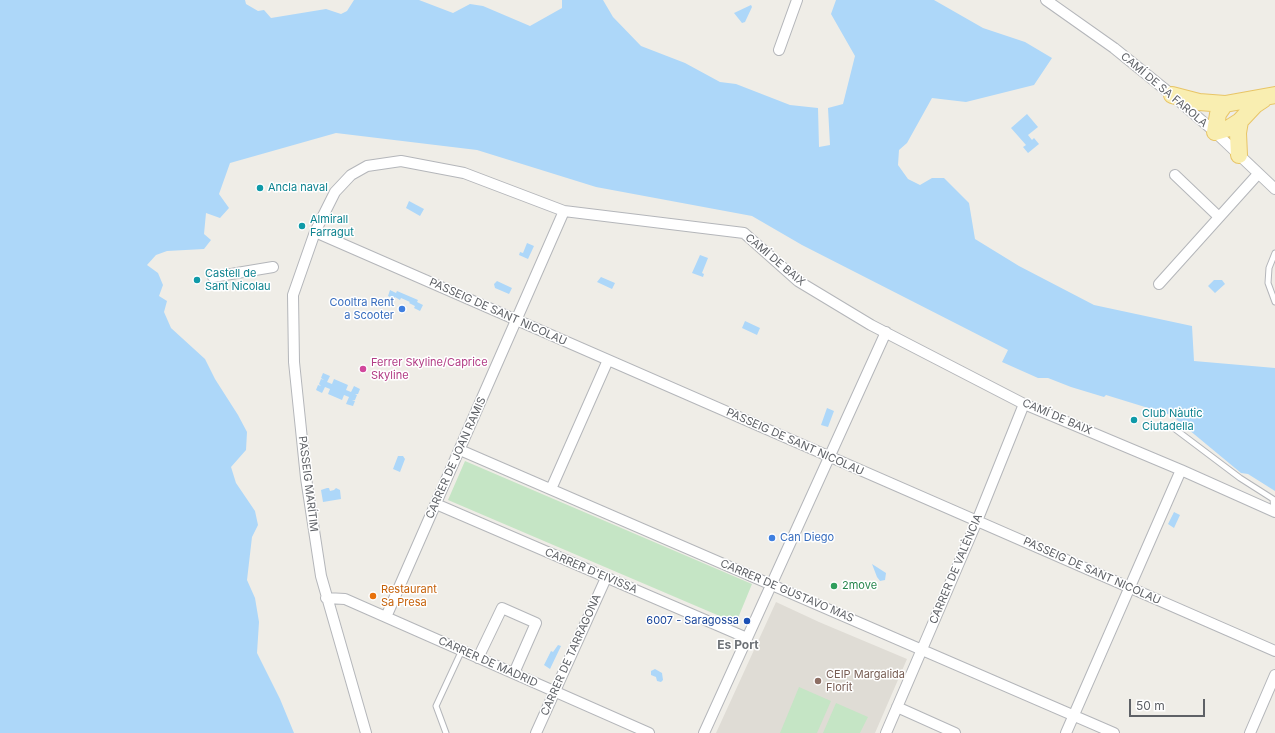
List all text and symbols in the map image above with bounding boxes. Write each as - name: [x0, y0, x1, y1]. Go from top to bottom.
- street label: CAMÍ DE SA FAROLA: [1118, 50, 1210, 130]
- place label: Ancla naval: [268, 181, 328, 195]
- marker: Ancla naval: [255, 183, 265, 193]
- place label: Almirall Farragut: [310, 213, 354, 239]
- marker: Almirall Farragut: [297, 221, 307, 231]
- street label: CAMÍ DE BAIX: [742, 231, 808, 289]
- place label: Castell de Sant Nicolau: [205, 267, 271, 293]
- marker: Castell de Sant Nicolau: [192, 275, 202, 285]
- street label: PASSEIG DE SANT NICOLAU: [427, 276, 569, 348]
- place label: Cooltra Rent a Scooter: [330, 296, 394, 322]
- marker: Cooltra Rent a Scooter: [397, 304, 407, 314]
- place label: Ferrer Skyline/Caprice Skyline: [371, 356, 488, 382]
- marker: Ferrer Skyline/Caprice Skyline: [358, 364, 368, 374]
- street label: CARRER DE JOAN RAMIS: [423, 395, 489, 521]
- street label: CAMÍ DE BAIX: [1020, 396, 1094, 438]
- street label: PASSEIG DE SANT NICOLAU: [724, 406, 866, 478]
- place label: Club Nàutic Ciutadella: [1142, 407, 1203, 433]
- marker: Club Nàutic Ciutadella: [1129, 415, 1139, 425]
- street label: PASSEIG MARÍTIM: [296, 435, 320, 533]
- street label: CARRER DE VALÈNCIA: [927, 512, 985, 626]
- place label: Can Diego: [780, 531, 834, 545]
- marker: Can Diego: [767, 533, 777, 543]
- street label: PASSEIG DE SANT NICOLAU: [1021, 535, 1163, 607]
- street label: CARRER D'EIVISSA: [543, 546, 639, 596]
- street label: CARRER DE GUSTAVO MAS: [718, 557, 856, 625]
- place label: 2move: [842, 579, 877, 593]
- marker: 2move: [829, 581, 839, 591]
- place label: Restaurant Sa Presa: [381, 583, 437, 609]
- marker: Restaurant Sa Presa: [368, 591, 378, 601]
- street label: CARRER DE TARRAGONA: [538, 592, 604, 718]
- place label: 6007 - Saragossa: [646, 614, 739, 628]
- marker: 6007 - Saragossa: [742, 616, 752, 626]
- street label: CARRER DE MADRID: [436, 634, 540, 690]
- district label: Es Port: [717, 638, 759, 652]
- place label: CEIP Margalida Florit: [826, 668, 905, 694]
- marker: CEIP Margalida Florit: [813, 676, 823, 686]
- scale bar: [1131, 691, 1207, 717]
- text: 50 m: [1136, 698, 1165, 713]

